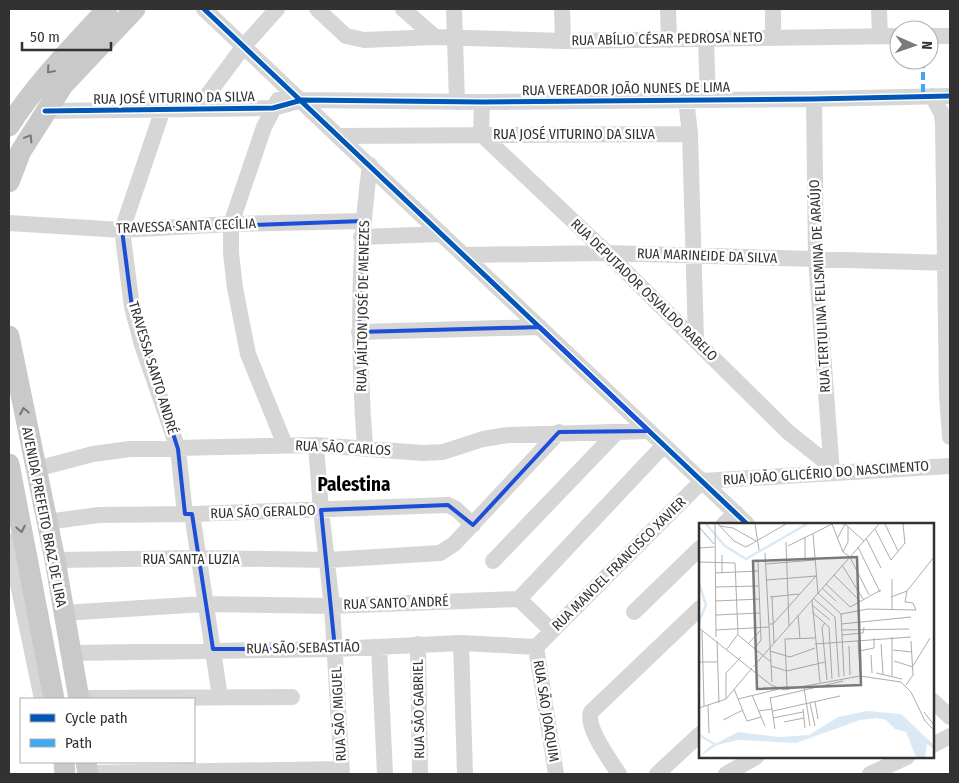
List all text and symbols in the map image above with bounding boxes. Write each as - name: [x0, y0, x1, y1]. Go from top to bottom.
- scale bar: [22, 20, 111, 52]
- north arrow: [889, 20, 939, 70]
- text: 50 m: [30, 28, 60, 46]
- street label: RUA ABÍLIO CÉSAR PEDROSA NETO: [571, 28, 763, 49]
- text: N: [918, 41, 935, 50]
- one-way arrow: [48, 64, 56, 73]
- street label: RUA VEREADOR JOÃO NUNES DE LIMA: [522, 79, 731, 99]
- street label: RUA JOSÉ VITURINO DA SILVA: [93, 87, 256, 108]
- street label: RUA JOSÉ VITURINO DA SILVA: [493, 125, 656, 143]
- one-way arrow: [22, 134, 32, 143]
- street label: RUA TERTULINA FELISMINA DE ARAÚJO: [805, 179, 834, 393]
- street label: TRAVESSA SANTA CECÍLIA: [116, 214, 257, 237]
- street label: RUA DEPUTADOR OSVALDO RABELO: [567, 215, 721, 365]
- street label: RUA JAÍLTON JOSÉ DE MENEZES: [352, 220, 373, 392]
- street label: RUA MARINEIDE DA SILVA: [637, 245, 778, 267]
- street label: TRAVESSA SANTO ANDRÉ: [125, 299, 182, 437]
- one-way arrow: [19, 406, 30, 415]
- street label: AVENIDA PREFEITO BRAZ DE LIRA: [18, 426, 70, 609]
- street label: RUA SÃO CARLOS: [295, 437, 391, 459]
- street label: RUA JOÃO GLICÉRIO DO NASCIMENTO: [722, 456, 930, 489]
- district label: Palestina: [318, 473, 390, 496]
- street label: RUA MANOEL FRANCISCO XAVIER: [549, 493, 690, 634]
- street label: RUA SÃO GERALDO: [210, 502, 316, 522]
- inset map: [699, 523, 934, 758]
- one-way arrow: [16, 524, 26, 533]
- street label: RUA SANTA LUZIA: [142, 551, 240, 568]
- street label: RUA SANTO ANDRÉ: [343, 592, 449, 613]
- street label: RUA SÃO SEBASTIÃO: [246, 639, 360, 657]
- street label: RUA SÃO GABRIEL: [410, 659, 428, 759]
- street label: RUA SÃO JOAQUIM: [530, 659, 562, 763]
- street label: RUA SÃO MIGUEL: [328, 666, 350, 762]
- legend: [20, 698, 195, 763]
- text: Cycle path: [65, 709, 128, 727]
- text: Path: [65, 734, 92, 752]

